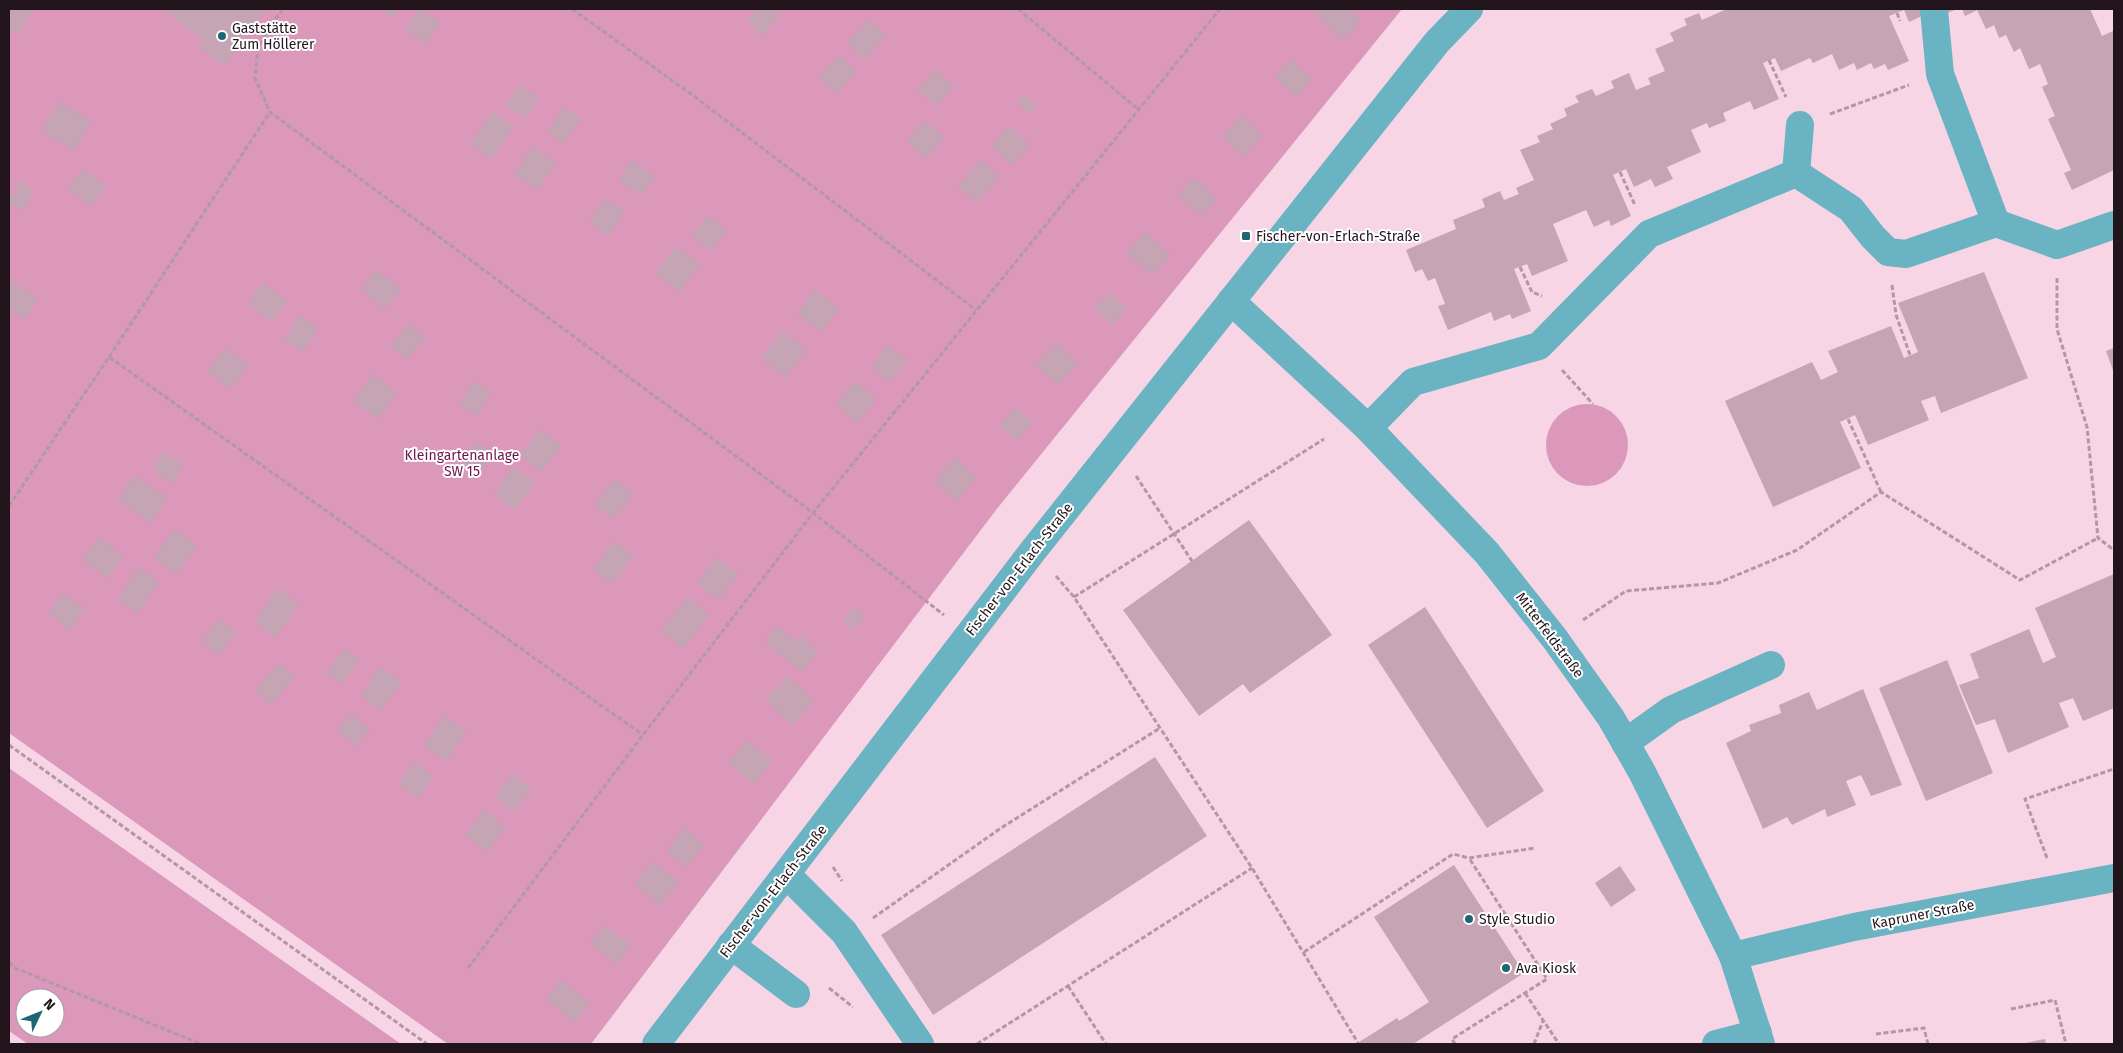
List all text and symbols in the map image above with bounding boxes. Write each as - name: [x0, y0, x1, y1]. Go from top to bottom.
- place label: Gaststätte Zum Höllerer: [232, 20, 315, 53]
- marker: Gaststätte Zum Höllerer: [216, 30, 228, 42]
- place label: Fischer-von-Erlach-Straße: [1256, 228, 1420, 245]
- marker: Fischer-von-Erlach-Straße: [1240, 230, 1252, 242]
- park label: Kleingartenanlage SW 15: [405, 447, 519, 480]
- street label: Fischer-von-Erlach-Straße: [962, 499, 1077, 639]
- street label: Mitterfeldstraße: [1512, 589, 1587, 681]
- street label: Fischer-von-Erlach-Straße: [716, 821, 831, 961]
- street label: Kapruner Straße: [1871, 896, 1976, 933]
- place label: Style Studio: [1479, 911, 1555, 928]
- marker: Style Studio: [1463, 913, 1475, 925]
- place label: Ava Kiosk: [1516, 960, 1577, 977]
- marker: Ava Kiosk: [1500, 962, 1512, 974]
- north arrow: [15, 988, 65, 1038]
- text: N: [40, 995, 59, 1014]

